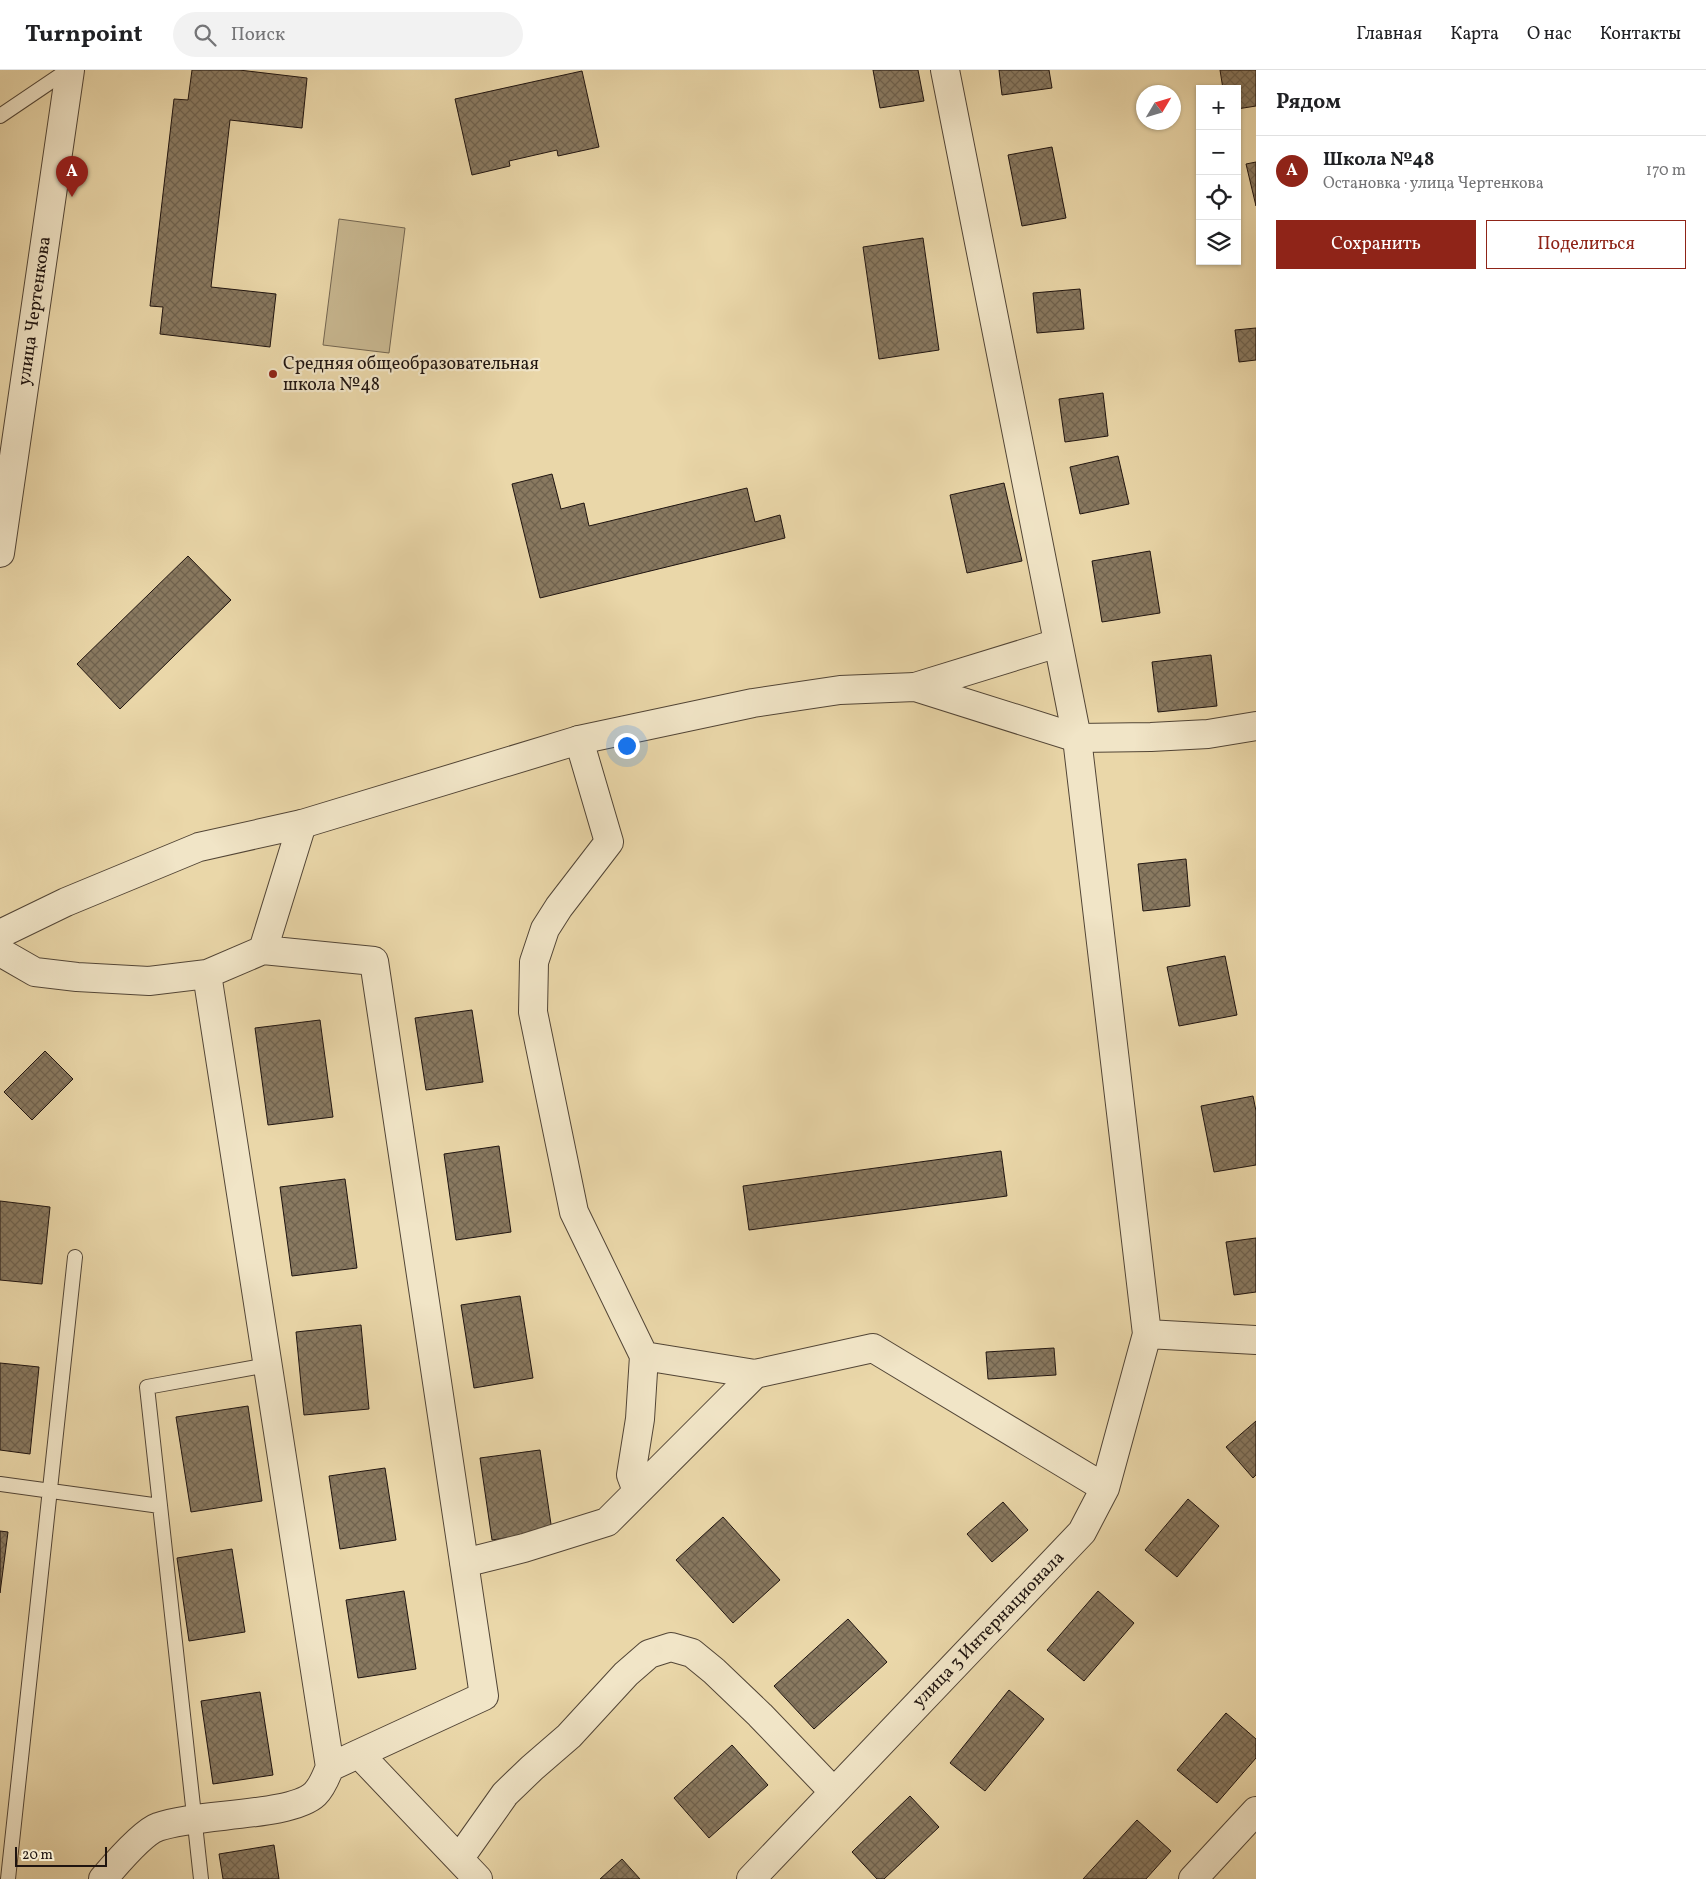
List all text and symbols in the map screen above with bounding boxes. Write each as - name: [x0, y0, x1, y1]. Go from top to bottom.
- search box: [173, 12, 523, 57]
- text: Turnpoint: [25, 18, 143, 52]
- icon: search: [191, 21, 219, 49]
- text: Поиск: [231, 22, 285, 48]
- text: Главная: [1356, 22, 1422, 47]
- text: Карта: [1450, 22, 1499, 47]
- text: О нас: [1527, 22, 1572, 47]
- text: Контакты: [1600, 22, 1681, 47]
- north arrow: [1136, 85, 1181, 130]
- map controls: [1196, 85, 1241, 265]
- button: +: [1196, 85, 1241, 130]
- text: Рядом: [1276, 88, 1341, 117]
- button: −: [1196, 130, 1241, 175]
- text: Школа №48: [1323, 147, 1434, 173]
- pin: A: [56, 156, 88, 197]
- text: A: [1286, 160, 1298, 182]
- text: 170 m: [1646, 160, 1686, 182]
- text: Остановка · улица Чертенкова: [1323, 173, 1544, 195]
- button: locate: [1196, 175, 1241, 220]
- button: layers: [1196, 220, 1241, 265]
- button: Сохранить: [1276, 220, 1476, 269]
- button: Поделиться: [1486, 220, 1686, 269]
- street label: улица Чертенкова: [12, 235, 58, 387]
- place label: Средняя общеобразовательная школа №48: [283, 352, 539, 398]
- marker: Средняя общеобразовательная школа №48: [267, 368, 279, 380]
- your location: [614, 733, 640, 759]
- street label: улица 3 Интернационала: [907, 1546, 1071, 1714]
- scale bar: [15, 1844, 108, 1867]
- text: 20 m: [22, 1846, 53, 1865]

